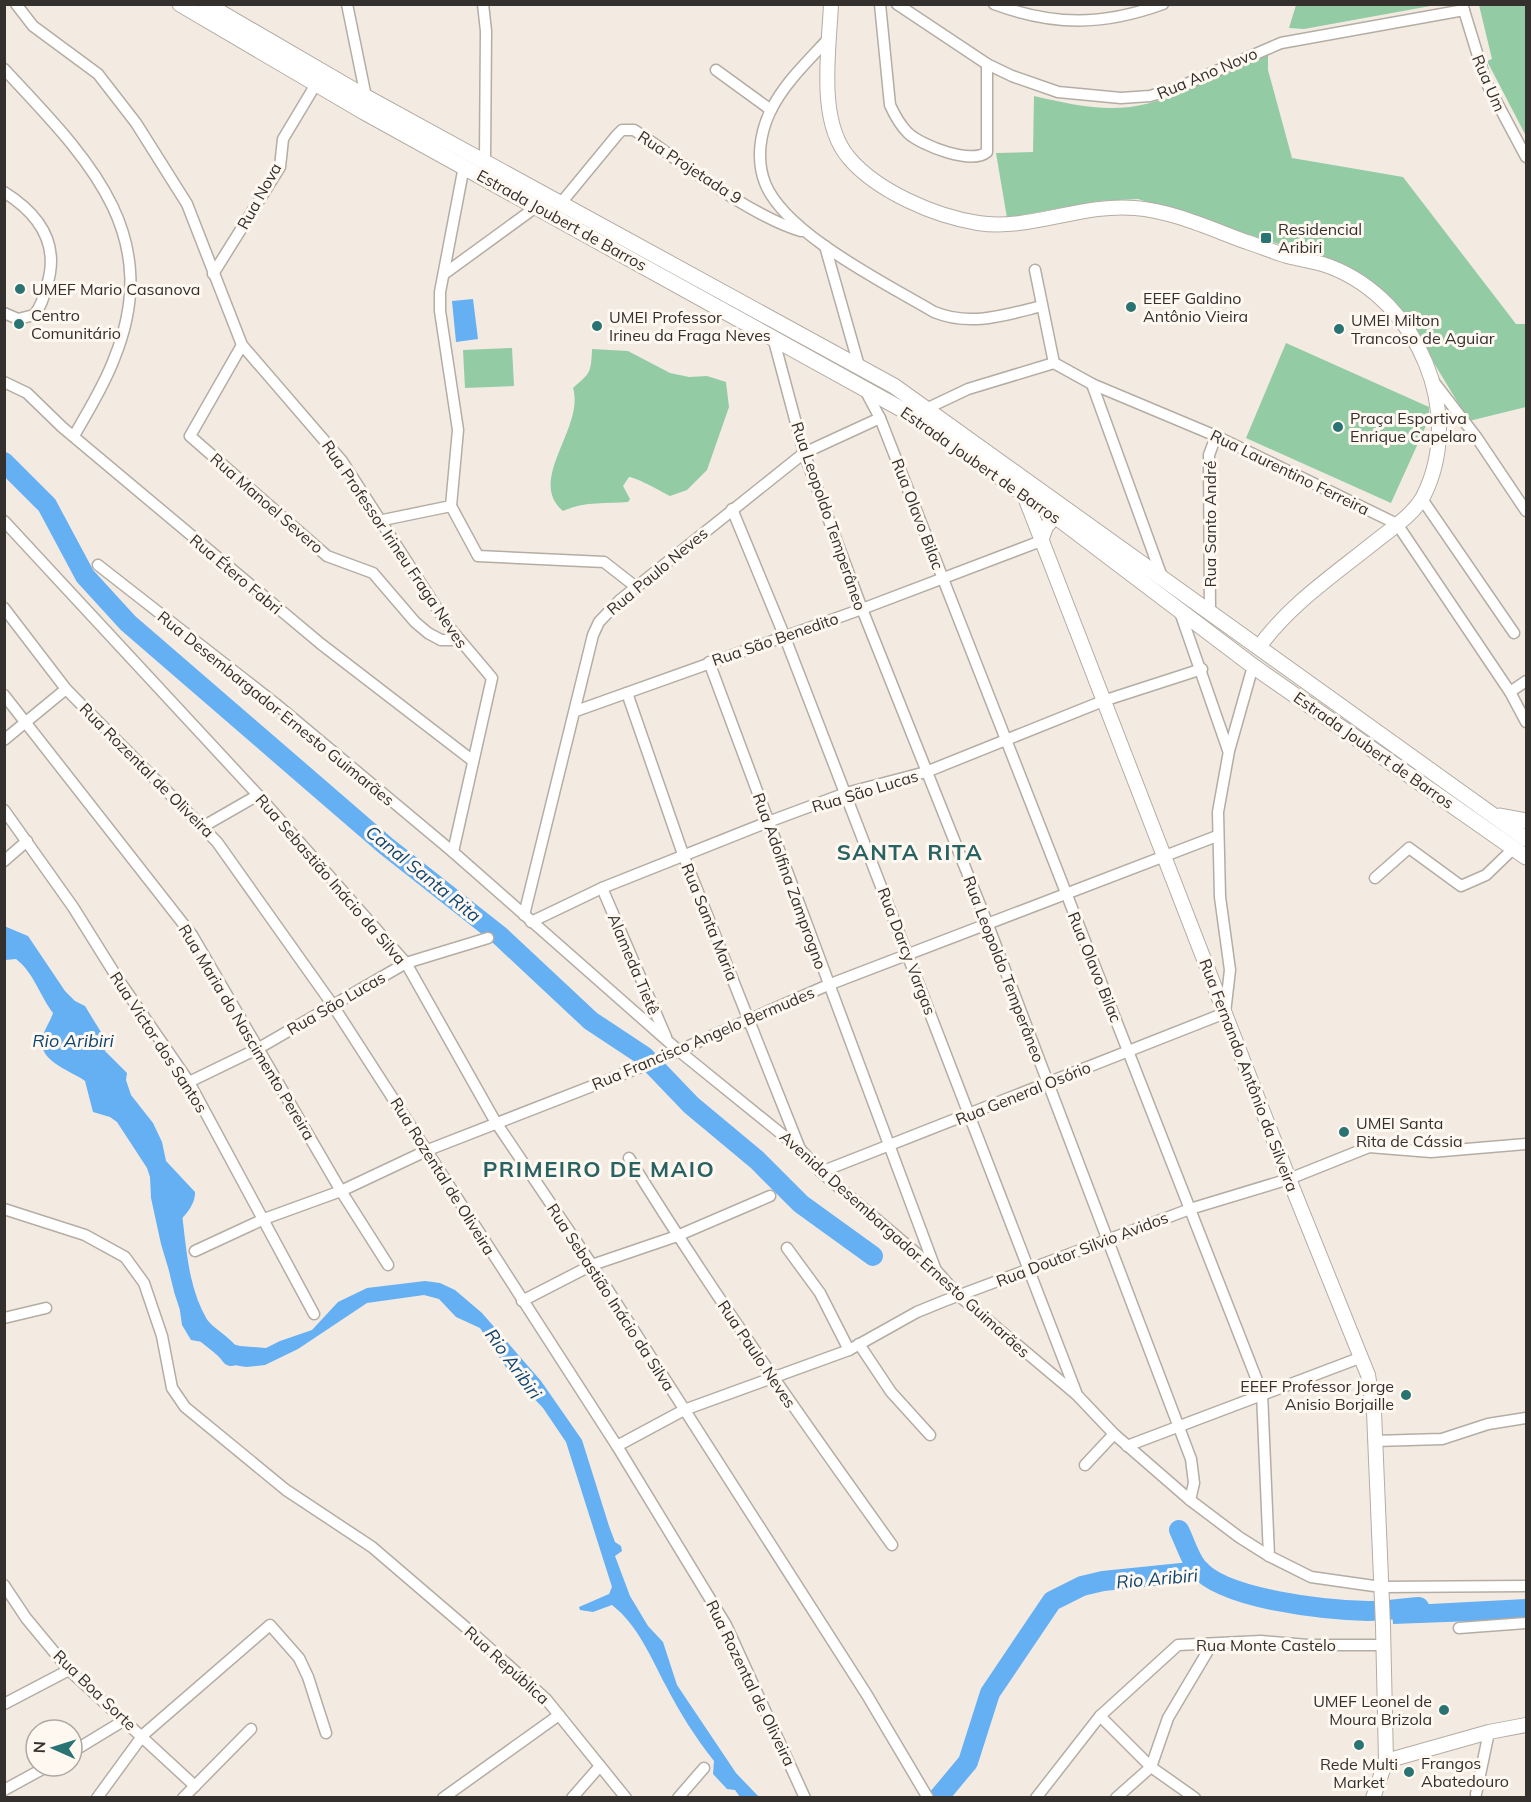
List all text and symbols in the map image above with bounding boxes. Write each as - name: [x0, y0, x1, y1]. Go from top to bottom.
- street label: Rua Ano Novo: [1154, 43, 1260, 103]
- street label: Rua Um: [1468, 52, 1510, 114]
- street label: Rua Projetada 9: [634, 126, 746, 208]
- street label: Rua Nova: [233, 159, 285, 233]
- street label: Estrada Joubert de Barros: [474, 165, 650, 275]
- place label: Residencial Aribiri: [1278, 219, 1362, 257]
- marker: Residencial Aribiri: [1259, 231, 1273, 245]
- place label: UMEF Mario Casanova: [32, 279, 200, 299]
- marker: UMEF Mario Casanova: [13, 282, 27, 296]
- place label: EEEF Galdino Antônio Vieira: [1143, 288, 1248, 326]
- marker: EEEF Galdino Antônio Vieira: [1124, 300, 1138, 314]
- place label: Centro Comunitário: [31, 305, 121, 343]
- place label: UMEI Professor Irineu da Fraga Neves: [609, 307, 771, 345]
- place label: UMEI Milton Trancoso de Aguiar: [1351, 310, 1495, 348]
- marker: Centro Comunitário: [12, 317, 26, 331]
- marker: UMEI Professor Irineu da Fraga Neves: [590, 319, 604, 333]
- marker: UMEI Milton Trancoso de Aguiar: [1332, 322, 1346, 336]
- street label: Estrada Joubert de Barros: [897, 402, 1065, 528]
- place label: Praça Esportiva Enrique Capelaro: [1350, 408, 1477, 446]
- street label: Rua Leopoldo Temperâneo: [787, 419, 871, 613]
- marker: Praça Esportiva Enrique Capelaro: [1331, 420, 1345, 434]
- street label: Rua Laurentino Ferreira: [1207, 425, 1373, 519]
- street label: Rua Professor Irineu Fraga Neves: [318, 436, 472, 652]
- street label: Rua Manoel Severo: [206, 449, 328, 557]
- street label: Rua Olavo Bilac: [888, 456, 948, 572]
- street label: Rua Santo André: [1200, 460, 1220, 588]
- street label: Rua Paulo Neves: [602, 523, 712, 619]
- street label: Rua Étero Fabri: [186, 530, 286, 618]
- street label: Rua Desembargador Ernesto Guimarães: [154, 606, 398, 810]
- street label: Rua São Benedito: [709, 608, 841, 670]
- street label: Estrada Joubert de Barros: [1290, 687, 1458, 813]
- street label: Rua Rozental de Oliveira: [76, 699, 218, 841]
- street label: Rua São Lucas: [809, 765, 921, 817]
- street label: Rua Sebastião Inácio da Silva: [252, 790, 410, 968]
- street label: Rua Adolfina Zamprogno: [749, 790, 831, 972]
- water label: Canal Santa Rita: [361, 820, 486, 927]
- district label: SANTA RITA: [837, 838, 983, 866]
- street label: Rua Santa Maria: [677, 860, 743, 984]
- street label: Rua Leopoldo Temperâneo: [959, 873, 1049, 1065]
- street label: Rua Darcy Vargas: [874, 885, 940, 1018]
- street label: Rua Olavo Bilac: [1064, 909, 1126, 1025]
- street label: Alameda Tietê: [604, 911, 664, 1017]
- street label: Rua Maria do Nascimento Pereira: [175, 920, 319, 1144]
- street label: Rua Fernando Antônio da Silveira: [1195, 956, 1303, 1194]
- street label: Rua São Lucas: [283, 967, 389, 1039]
- street label: Rua Victor dos Santos: [106, 968, 212, 1116]
- street label: Rua Francisco Angelo Bermudes: [589, 982, 817, 1094]
- water label: Rio Aribiri: [32, 1029, 115, 1052]
- street label: Rua General Osório: [952, 1057, 1094, 1129]
- street label: Rua Rozental de Oliveira: [386, 1093, 500, 1259]
- place label: UMEI Santa Rita de Cássia: [1356, 1113, 1463, 1151]
- marker: UMEI Santa Rita de Cássia: [1337, 1125, 1351, 1139]
- street label: Avenida Desembargador Ernesto Guimarães: [776, 1126, 1034, 1362]
- district label: PRIMEIRO DE MAIO: [483, 1155, 715, 1183]
- street label: Rua Sebastião Inácio da Silva: [543, 1200, 679, 1394]
- street label: Rua Doutor Silvio Avidos: [993, 1207, 1171, 1291]
- street label: Rua Paulo Neves: [714, 1296, 800, 1412]
- water label: Rio Aribiri: [480, 1324, 547, 1404]
- place label: EEEF Professor Jorge Anisio Borjaille: [1240, 1376, 1394, 1414]
- marker: EEEF Professor Jorge Anisio Borjaille: [1399, 1388, 1413, 1402]
- water label: Rio Aribiri: [1115, 1563, 1199, 1594]
- street label: Rua Rozental de Oliveira: [702, 1597, 800, 1769]
- street label: Rua República: [460, 1622, 554, 1708]
- street label: Rua Monte Castelo: [1196, 1635, 1336, 1655]
- street label: Rua Boa Sorte: [49, 1645, 141, 1735]
- place label: UMEF Leonel de Moura Brizola: [1313, 1691, 1432, 1729]
- marker: UMEF Leonel de Moura Brizola: [1437, 1703, 1451, 1717]
- north arrow: [24, 1718, 84, 1778]
- marker: Rede Multi Market: [1352, 1738, 1366, 1752]
- text: N: [29, 1741, 49, 1754]
- place label: Frangos Abatedouro: [1421, 1753, 1509, 1791]
- place label: Rede Multi Market: [1320, 1754, 1398, 1792]
- marker: Frangos Abatedouro: [1402, 1765, 1416, 1779]

